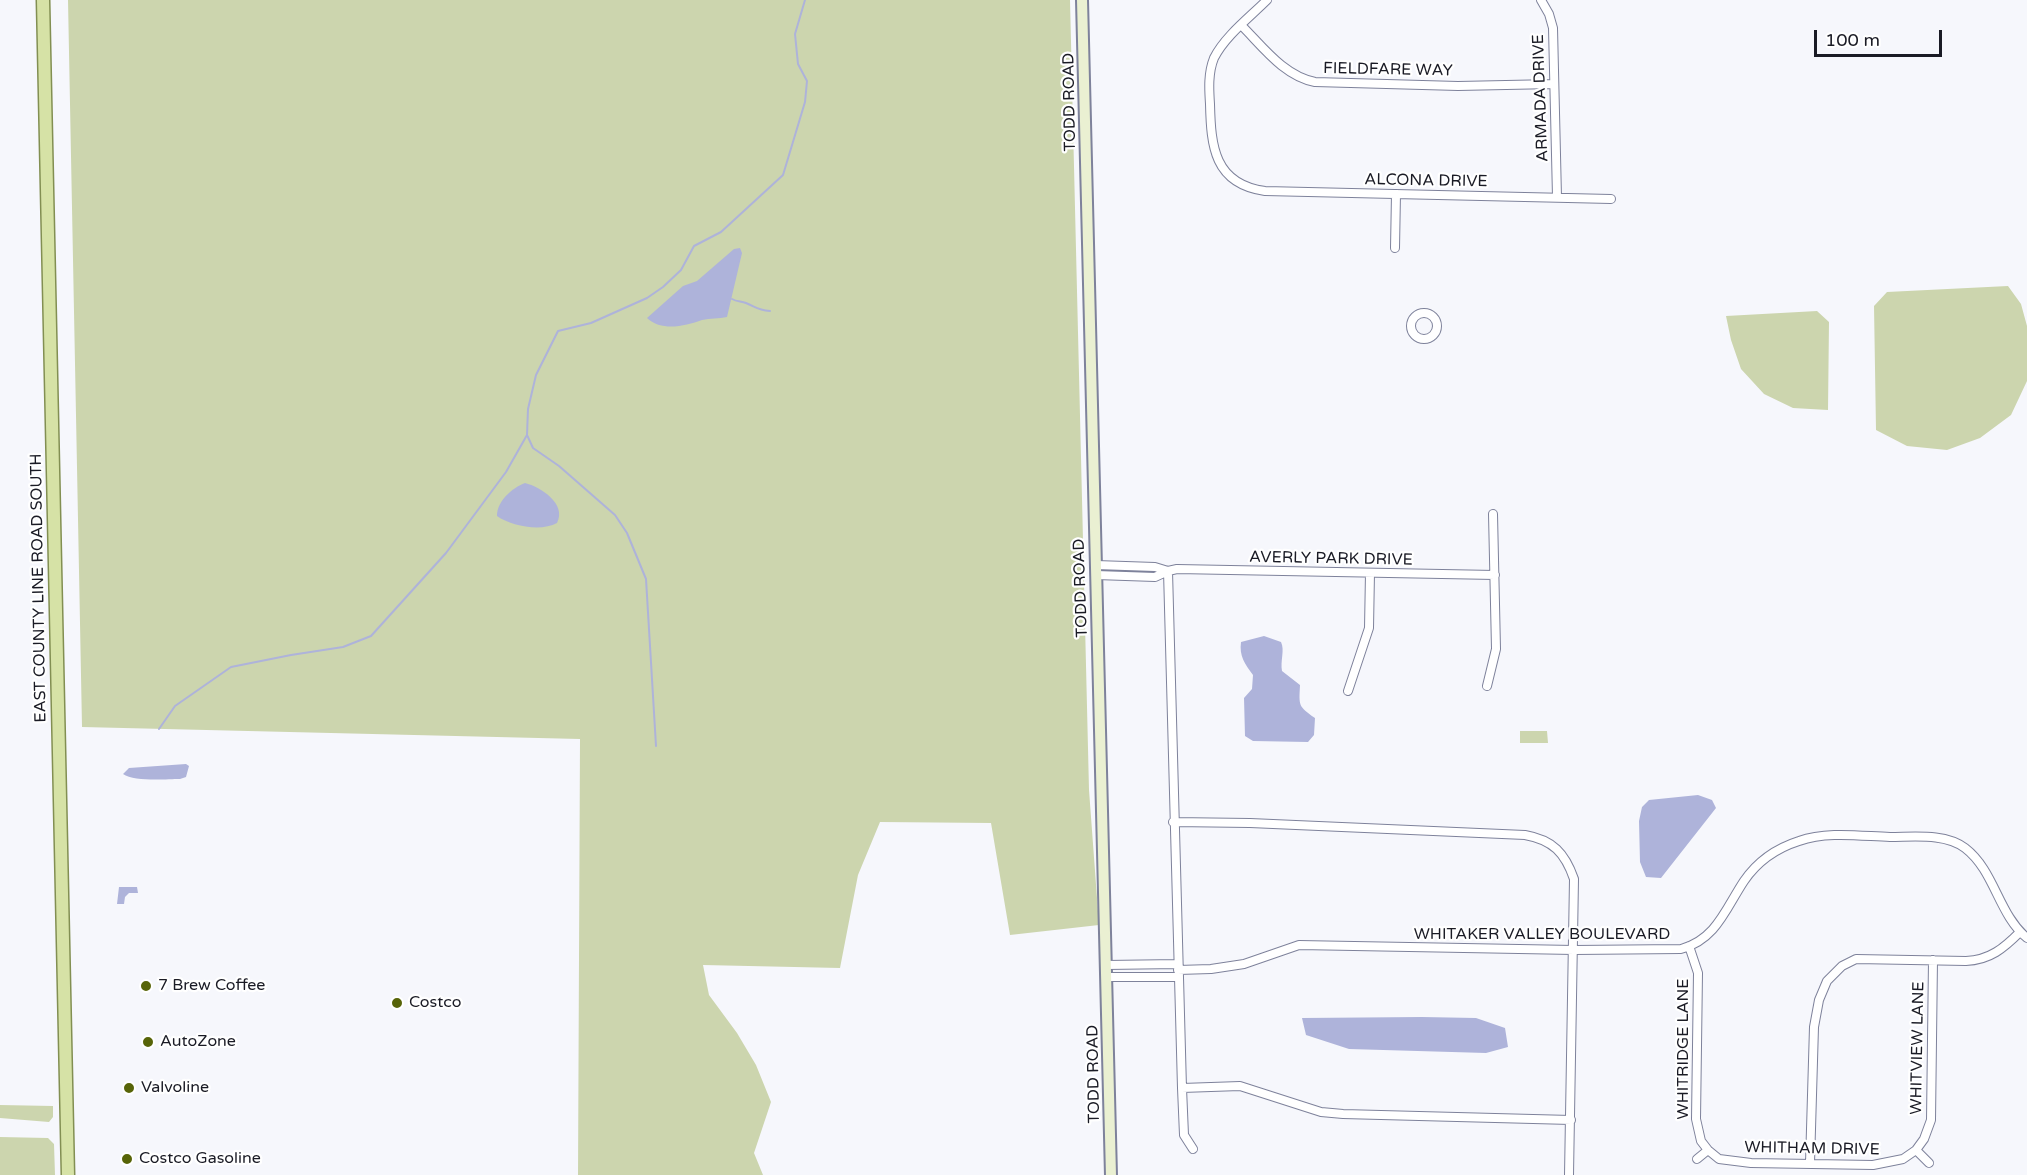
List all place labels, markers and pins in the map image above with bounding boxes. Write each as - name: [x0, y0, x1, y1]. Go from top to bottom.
- place label: 7 Brew Coffee: [158, 976, 265, 996]
- marker: 7 Brew Coffee: [139, 979, 153, 993]
- place label: Costco: [409, 993, 461, 1013]
- marker: Costco: [390, 996, 404, 1010]
- place label: AutoZone: [160, 1032, 236, 1052]
- marker: AutoZone: [141, 1035, 155, 1049]
- place label: Valvoline: [141, 1078, 209, 1098]
- marker: Valvoline: [122, 1081, 136, 1095]
- place label: Costco Gasoline: [139, 1149, 261, 1169]
- marker: Costco Gasoline: [120, 1152, 134, 1166]

